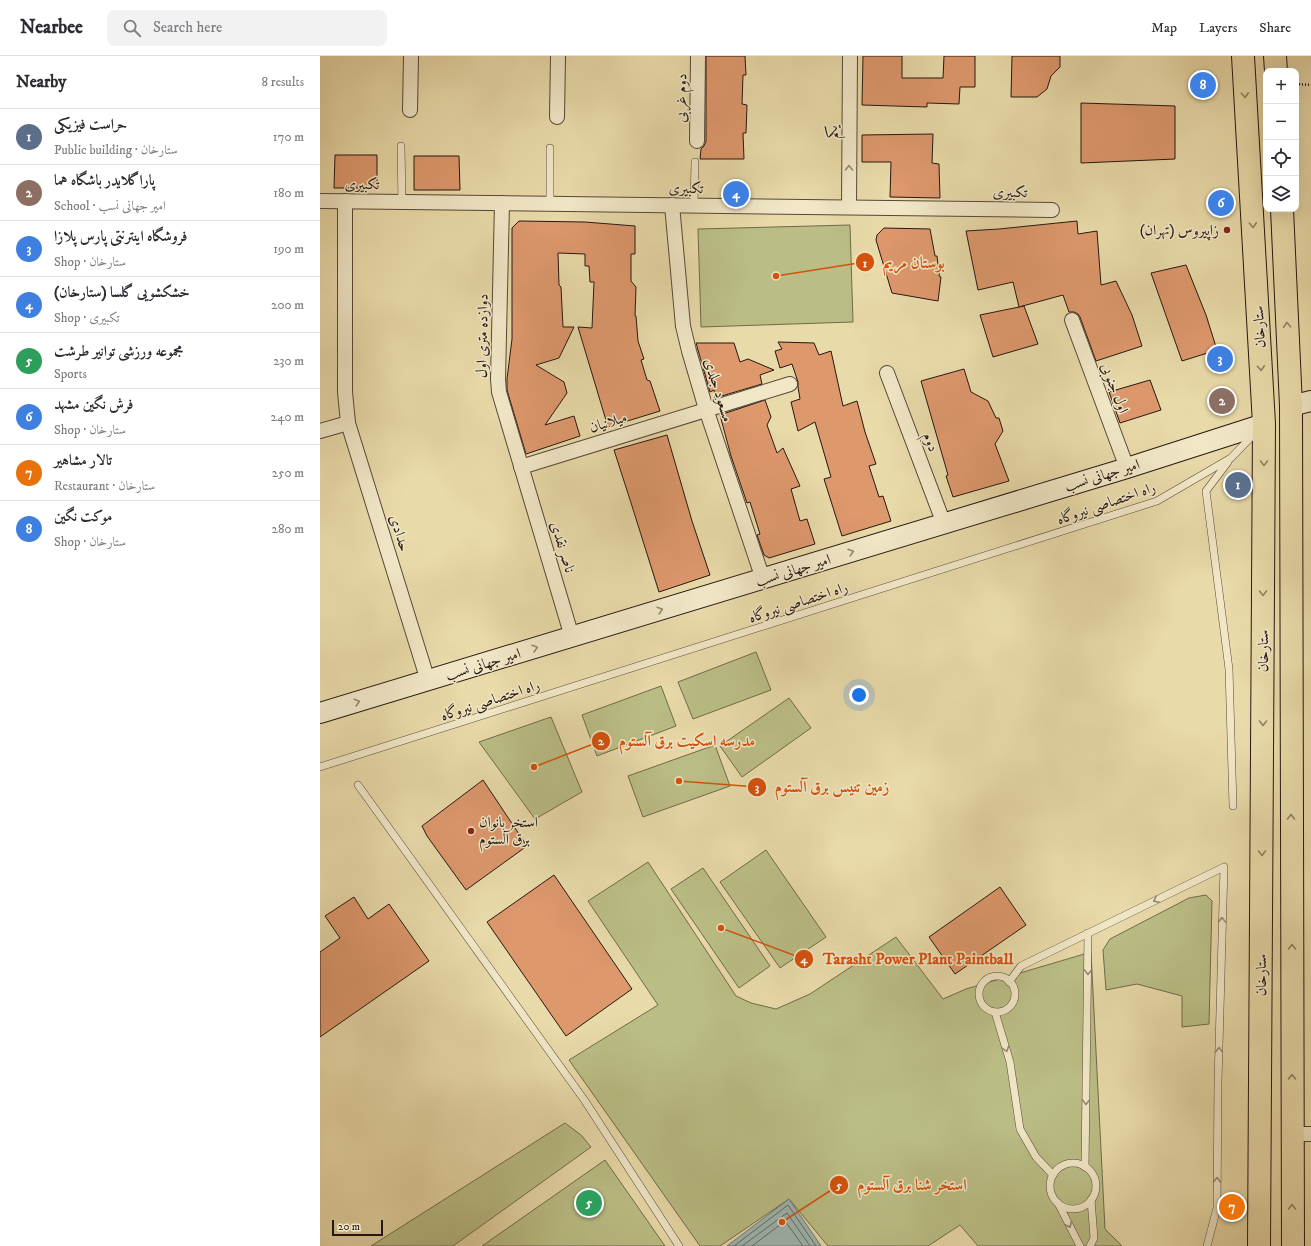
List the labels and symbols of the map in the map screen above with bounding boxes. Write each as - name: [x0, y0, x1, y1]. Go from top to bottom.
- pin: 8: [1190, 70, 1216, 100]
- street label: دوم غربی: [672, 73, 694, 123]
- one-way arrow: [1241, 92, 1250, 98]
- street label: یکم: [823, 124, 846, 139]
- one-way arrow: [845, 165, 853, 171]
- street label: تکبیری: [344, 175, 380, 194]
- street label: تکبیری: [668, 179, 704, 198]
- pin: 4: [723, 179, 749, 209]
- street label: تکبیری: [992, 183, 1028, 202]
- pin: 6: [1208, 188, 1234, 218]
- place label: زاپیروس (تهران): [1140, 221, 1219, 241]
- one-way arrow: [1249, 222, 1257, 228]
- marker: زاپیروس (تهران): [1222, 225, 1232, 235]
- callout: بوستان مریم: [855, 248, 953, 276]
- text: بوستان مریم: [883, 253, 945, 277]
- text: 1: [863, 256, 868, 271]
- street label: دوازده متری اول: [472, 294, 493, 378]
- street label: ستارخان: [1249, 305, 1270, 349]
- one-way arrow: [1283, 322, 1291, 328]
- pin: 3: [1207, 344, 1233, 374]
- street label: مسعود جلدی: [700, 356, 737, 424]
- street label: اول جنوبی: [1095, 360, 1133, 416]
- one-way arrow: [1257, 365, 1266, 371]
- pin: 2: [1209, 386, 1235, 416]
- street label: میلانیان: [587, 408, 629, 437]
- street label: دوم: [915, 430, 943, 456]
- street label: امیر جهانی نسب: [1062, 455, 1142, 496]
- one-way arrow: [1260, 460, 1268, 466]
- pin: 1: [1225, 470, 1251, 500]
- street label: راه اختصاصی نیروگاه: [1054, 478, 1158, 530]
- street label: حدادی: [385, 512, 414, 554]
- street label: ناصر نقدی: [546, 519, 579, 575]
- one-way arrow: [847, 548, 854, 557]
- street label: امیر جهانی نسب: [753, 550, 833, 591]
- street label: راه اختصاصی نیروگاه: [746, 577, 850, 628]
- one-way arrow: [1259, 590, 1267, 596]
- one-way arrow: [656, 606, 663, 615]
- street label: ستارخان: [1254, 630, 1273, 672]
- street label: امیر جهانی نسب: [443, 644, 523, 685]
- one-way arrow: [532, 644, 539, 653]
- street label: راه اختصاصی نیروگاه: [438, 675, 542, 726]
- your location: [849, 685, 869, 705]
- one-way arrow: [354, 698, 361, 707]
- one-way arrow: [1259, 720, 1267, 726]
- callout: مدرسه اسکیت برق آلستوم: [591, 727, 763, 755]
- text: مدرسه اسکیت برق آلستوم: [619, 731, 755, 755]
- text: 2: [598, 734, 605, 749]
- callout: زمین تنیس برق آلستوم: [747, 773, 897, 801]
- text: زمین تنیس برق آلستوم: [775, 777, 890, 801]
- text: 3: [755, 780, 760, 795]
- place label: استخر بانوان برق آلستوم: [479, 813, 538, 852]
- one-way arrow: [1287, 814, 1296, 820]
- marker: استخر بانوان برق آلستوم: [466, 826, 476, 836]
- one-way arrow: [1258, 850, 1266, 856]
- one-way arrow: [1152, 895, 1160, 903]
- one-way arrow: [1218, 917, 1227, 923]
- one-way arrow: [1288, 944, 1296, 950]
- callout: Tarasht Power Plant Paintball: [794, 945, 1021, 973]
- text: Tarasht Power Plant Paintball: [822, 949, 1014, 969]
- text: 4: [800, 952, 809, 967]
- street label: ستارخان: [1252, 954, 1271, 996]
- one-way arrow: [1084, 969, 1092, 975]
- one-way arrow: [1001, 1046, 1010, 1053]
- one-way arrow: [1215, 1047, 1223, 1053]
- one-way arrow: [1288, 1074, 1296, 1080]
- one-way arrow: [1082, 1099, 1090, 1105]
- callout: استخر شنا برق آلستوم: [829, 1171, 974, 1199]
- text: استخر شنا برق آلستوم: [857, 1175, 967, 1199]
- one-way arrow: [1213, 1177, 1221, 1183]
- text: 5: [835, 1178, 842, 1193]
- pin: 5: [576, 1188, 602, 1218]
- pin: 7: [1219, 1192, 1245, 1222]
- one-way arrow: [1288, 1204, 1296, 1210]
- scale bar: [332, 1218, 383, 1237]
- one-way arrow: [1064, 1220, 1072, 1228]

